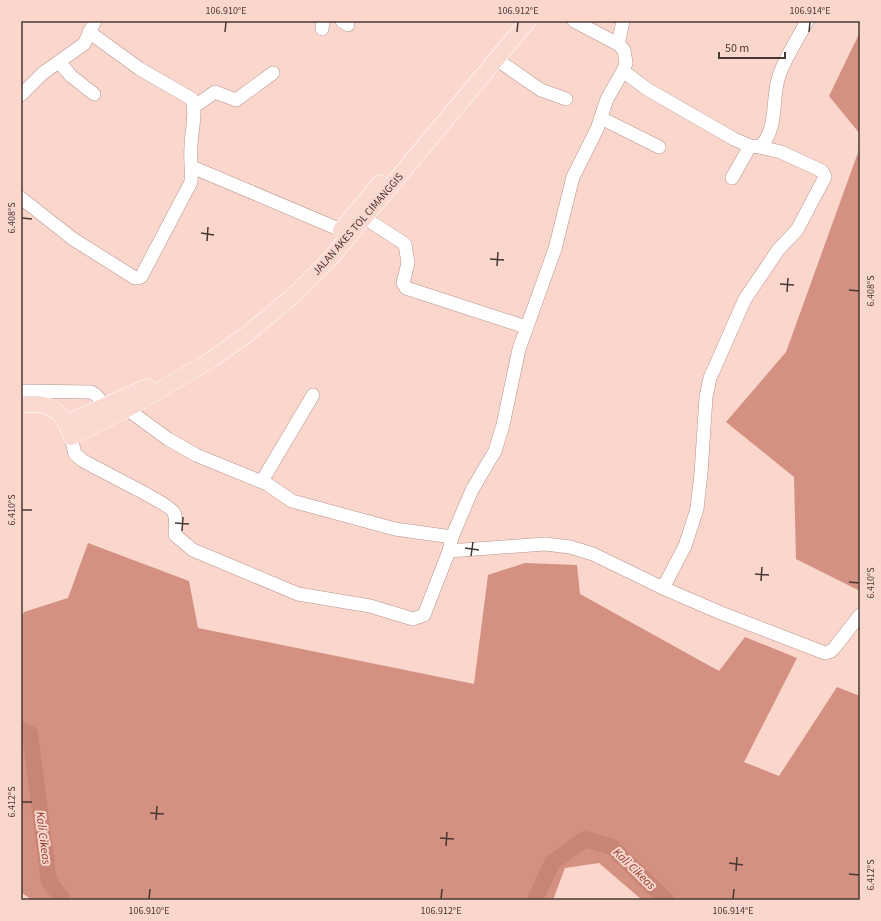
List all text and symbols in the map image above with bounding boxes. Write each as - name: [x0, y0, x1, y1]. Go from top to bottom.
- text: 106.910°E: [206, 4, 246, 18]
- text: 106.912°E: [498, 4, 538, 18]
- text: 106.914°E: [790, 4, 830, 18]
- scale bar: [719, 34, 785, 60]
- text: 50 m: [725, 40, 749, 57]
- street label: JALAN AKES TOL CIMANGGIS: [309, 169, 407, 278]
- text: 6.408°S: [5, 202, 19, 234]
- text: 6.408°S: [864, 275, 878, 307]
- text: 6.410°S: [5, 494, 19, 526]
- text: 6.410°S: [864, 567, 878, 599]
- text: 6.412°S: [5, 786, 19, 818]
- water label: Kali Cikeas: [31, 811, 55, 866]
- water label: Kali Cikeas: [609, 844, 659, 894]
- text: 6.412°S: [864, 859, 878, 891]
- text: 106.910°E: [129, 904, 169, 918]
- text: 106.912°E: [421, 904, 461, 918]
- text: 106.914°E: [713, 904, 753, 918]

